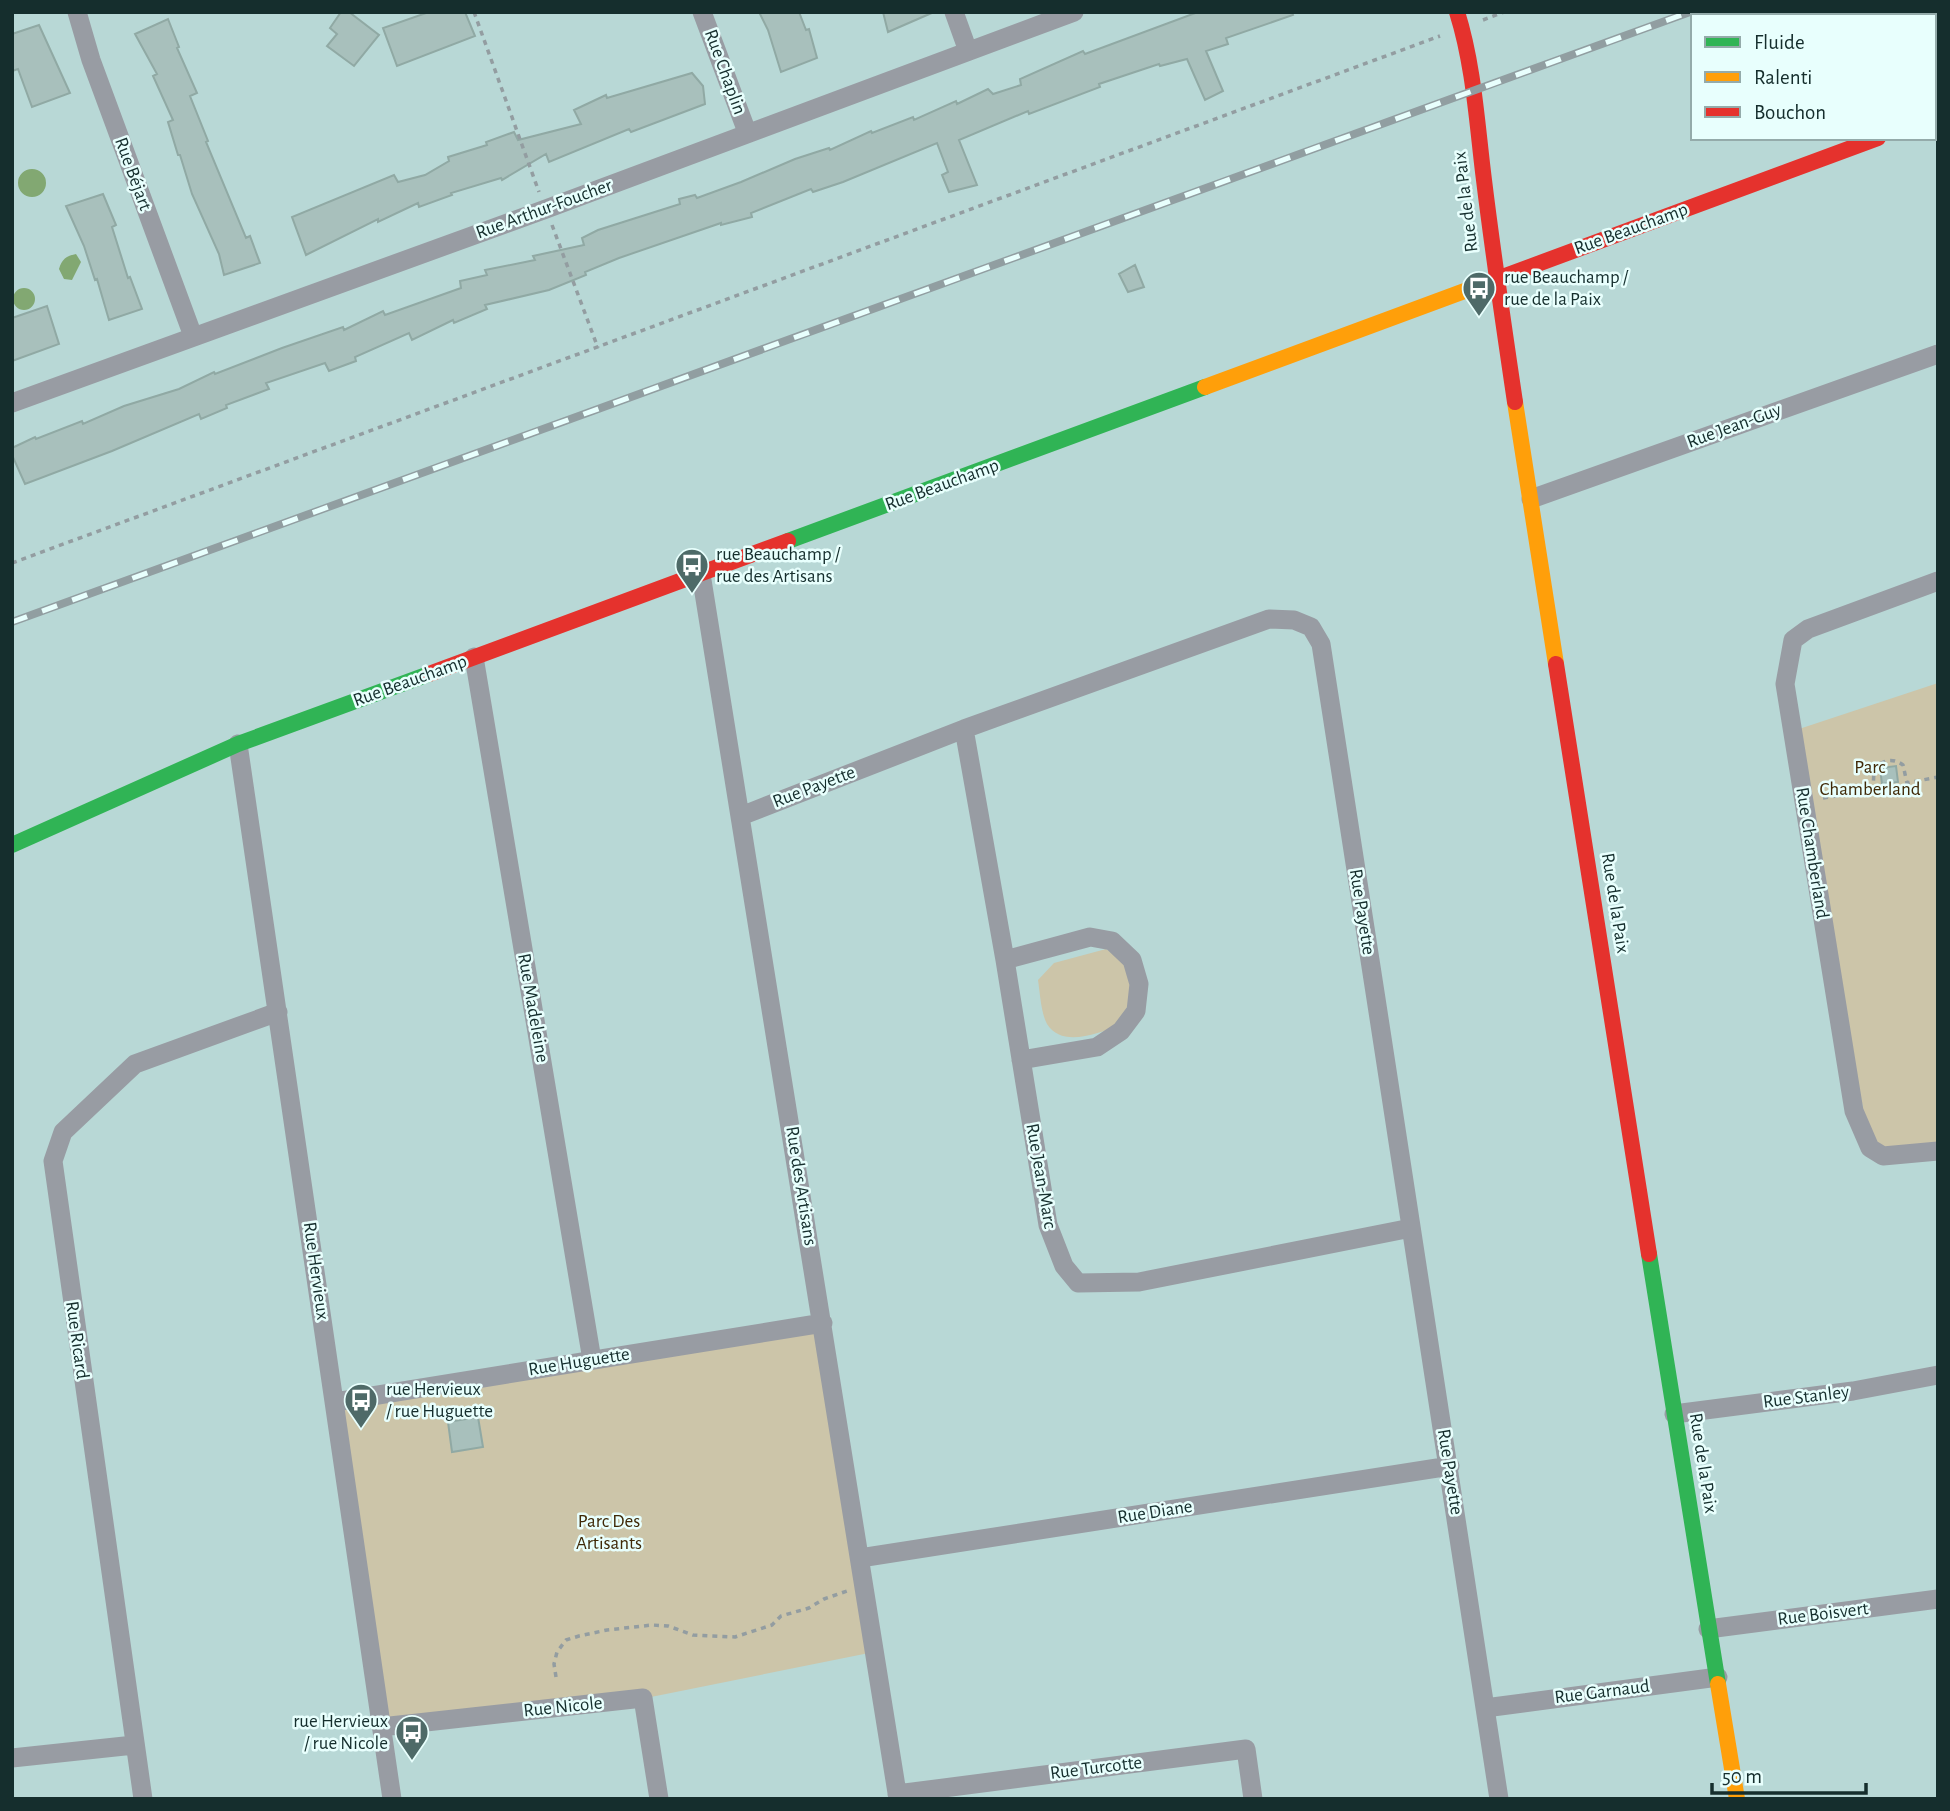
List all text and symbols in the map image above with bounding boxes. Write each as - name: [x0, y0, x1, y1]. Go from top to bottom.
- legend: [1691, 14, 1936, 140]
- street label: Rue Chaplin: [701, 27, 749, 117]
- text: Fluide: [1754, 32, 1805, 53]
- text: Ralenti: [1754, 67, 1812, 88]
- text: Bouchon: [1754, 102, 1826, 123]
- street label: Rue Béjart: [111, 135, 155, 213]
- street label: Rue de la Paix: [1450, 151, 1482, 253]
- street label: Rue Arthur-Foucher: [473, 176, 615, 242]
- street label: Rue Beauchamp: [1572, 200, 1690, 258]
- place label: rue Beauchamp / rue de la Paix: [1504, 268, 1629, 309]
- bus stop icon: rue Beauchamp / rue de la Paix: [1460, 269, 1498, 318]
- street label: Rue Jean-Guy: [1684, 400, 1784, 452]
- street label: Rue Beauchamp: [883, 456, 1001, 514]
- place label: rue Beauchamp / rue des Artisans: [716, 545, 841, 586]
- bus stop icon: rue Beauchamp / rue des Artisans: [673, 546, 711, 595]
- street label: Rue Beauchamp: [351, 652, 469, 710]
- park label: Parc Chamberland: [1819, 758, 1921, 799]
- street label: Rue Payette: [770, 763, 858, 811]
- street label: Rue Chamberland: [1792, 786, 1832, 920]
- street label: Rue de la Paix: [1598, 852, 1632, 954]
- street label: Rue Payette: [1346, 868, 1378, 956]
- street label: Rue Madeleine: [514, 952, 552, 1064]
- street label: Rue Jean-Marc: [1022, 1122, 1060, 1230]
- street label: Rue des Artisans: [782, 1125, 820, 1247]
- street label: Rue Hervieux: [300, 1221, 332, 1321]
- street label: Rue Ricard: [62, 1300, 92, 1380]
- street label: Rue Huguette: [527, 1345, 631, 1379]
- place label: rue Hervieux / rue Huguette: [386, 1380, 493, 1421]
- bus stop icon: rue Hervieux / rue Huguette: [342, 1381, 380, 1430]
- street label: Rue Stanley: [1762, 1382, 1850, 1412]
- street label: Rue de la Paix: [1686, 1412, 1720, 1514]
- street label: Rue Payette: [1434, 1428, 1466, 1516]
- street label: Rue Diane: [1116, 1497, 1194, 1527]
- park label: Parc Des Artisants: [576, 1512, 642, 1553]
- street label: Rue Boisvert: [1776, 1599, 1870, 1629]
- street label: Rue Garnaud: [1553, 1677, 1651, 1707]
- street label: Rue Nicole: [523, 1693, 603, 1721]
- place label: rue Hervieux / rue Nicole: [293, 1712, 388, 1753]
- bus stop icon: rue Hervieux / rue Nicole: [393, 1713, 431, 1762]
- scale bar: [1712, 1752, 1866, 1796]
- street label: Rue Turcotte: [1049, 1753, 1143, 1783]
- text: 50 m: [1722, 1766, 1762, 1787]

